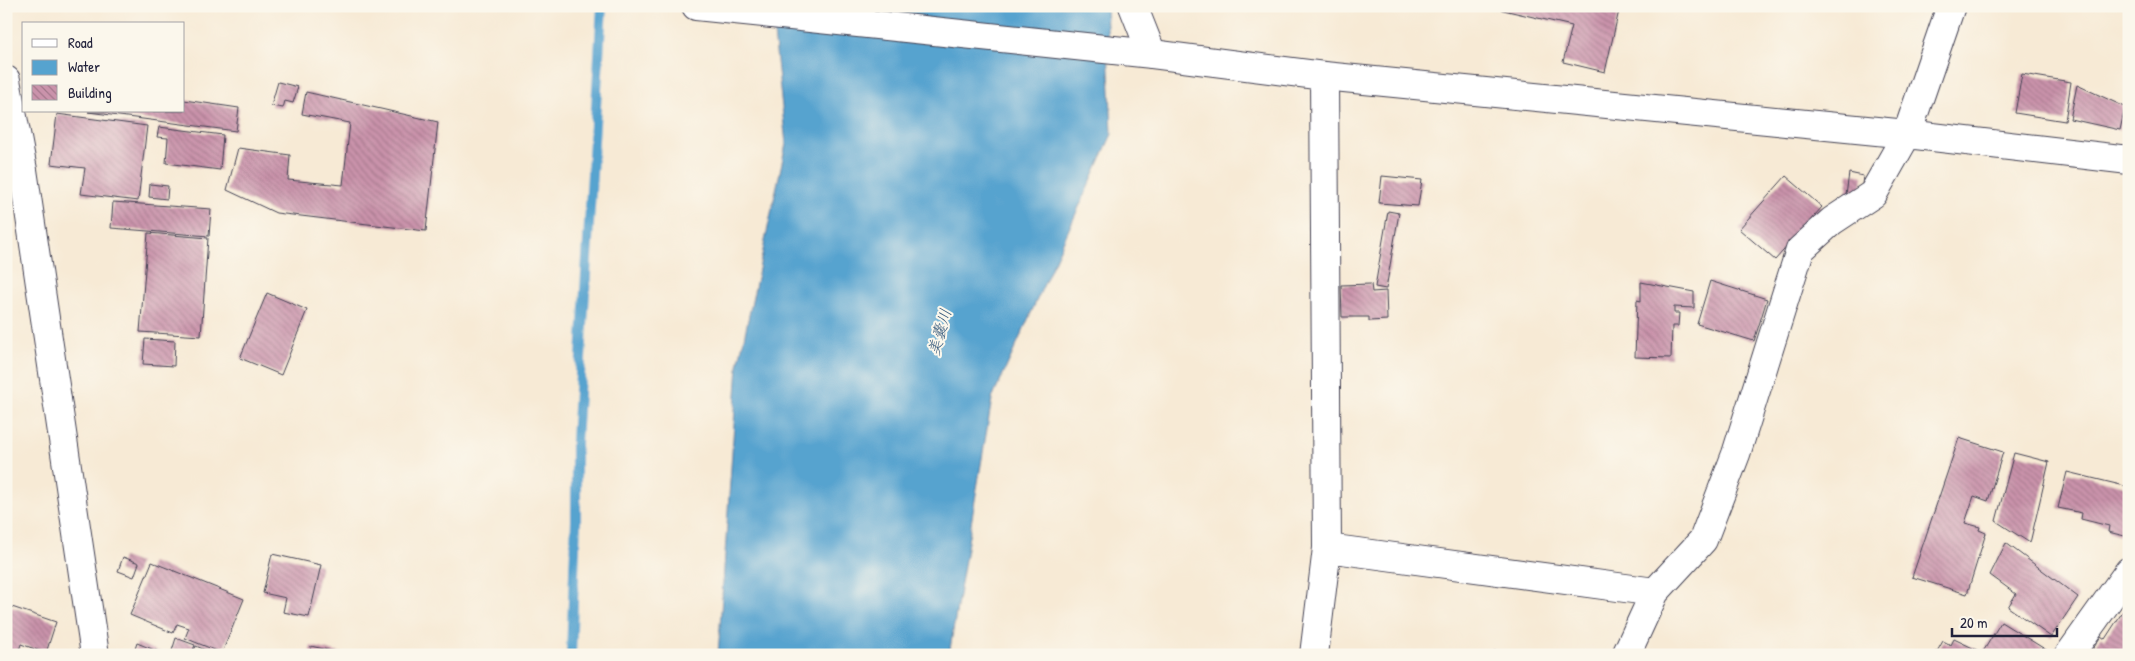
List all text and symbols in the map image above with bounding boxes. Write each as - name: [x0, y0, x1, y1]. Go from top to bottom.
- legend: [22, 22, 185, 112]
- text: Road: [68, 32, 93, 53]
- text: Water: [68, 56, 100, 77]
- text: Building: [68, 82, 112, 103]
- water label: 美嚢川: [922, 306, 956, 358]
- scale bar: [1952, 606, 2058, 638]
- text: 20 m: [1960, 612, 1987, 633]

